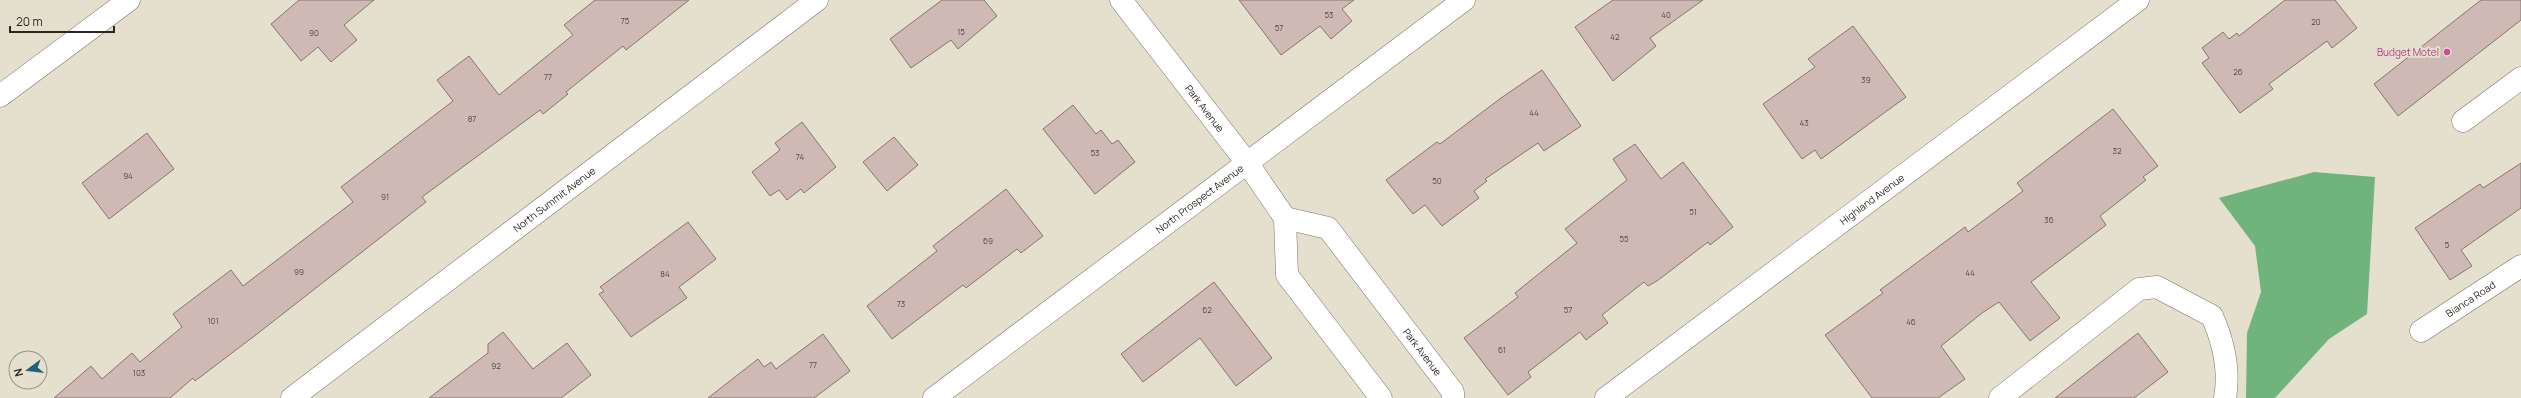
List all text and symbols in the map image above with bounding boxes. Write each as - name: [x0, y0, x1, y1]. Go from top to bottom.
- scale bar: [10, 8, 114, 34]
- house number: 53: [1324, 9, 1334, 20]
- house number: 40: [1661, 9, 1671, 20]
- text: 20 m: [16, 13, 43, 30]
- house number: 75: [621, 15, 630, 26]
- house number: 20: [2311, 16, 2321, 27]
- house number: 57: [1275, 22, 1283, 33]
- house number: 15: [957, 26, 965, 37]
- house number: 90: [309, 27, 319, 38]
- house number: 42: [1610, 31, 1620, 42]
- place label: Budget Motel: [2377, 45, 2439, 59]
- marker: Budget Motel: [2442, 47, 2452, 57]
- house number: 26: [2233, 66, 2243, 77]
- house number: 77: [544, 71, 552, 82]
- house number: 39: [1861, 74, 1871, 85]
- street label: Park Avenue: [1182, 82, 1228, 135]
- house number: 44: [1529, 107, 1539, 118]
- house number: 87: [468, 113, 476, 124]
- house number: 43: [1799, 117, 1809, 128]
- house number: 32: [2113, 145, 2122, 156]
- house number: 53: [1090, 147, 1100, 158]
- house number: 74: [796, 151, 804, 162]
- street label: North Prospect Avenue: [1153, 161, 1246, 236]
- street label: North Summit Avenue: [510, 163, 598, 235]
- house number: 94: [123, 170, 133, 181]
- street label: Highland Avenue: [1837, 170, 1907, 228]
- house number: 50: [1432, 175, 1442, 186]
- house number: 91: [381, 191, 389, 202]
- house number: 51: [1689, 206, 1697, 217]
- house number: 36: [2044, 214, 2054, 225]
- house number: 55: [1619, 233, 1629, 244]
- house number: 69: [983, 235, 993, 246]
- house number: 5: [2445, 239, 2450, 250]
- house number: 99: [294, 266, 304, 277]
- house number: 44: [1965, 267, 1975, 278]
- house number: 84: [660, 268, 670, 279]
- street label: Bianca Road: [2443, 277, 2498, 320]
- house number: 73: [897, 298, 905, 309]
- house number: 62: [1202, 304, 1212, 315]
- house number: 57: [1564, 304, 1572, 315]
- house number: 101: [207, 315, 219, 326]
- house number: 46: [1906, 316, 1916, 327]
- street label: Park Avenue: [1400, 325, 1445, 379]
- house number: 61: [1498, 344, 1506, 355]
- north arrow: [8, 350, 48, 390]
- house number: 77: [809, 359, 817, 370]
- house number: 92: [491, 360, 501, 371]
- text: N: [10, 367, 26, 378]
- house number: 103: [133, 367, 145, 378]

